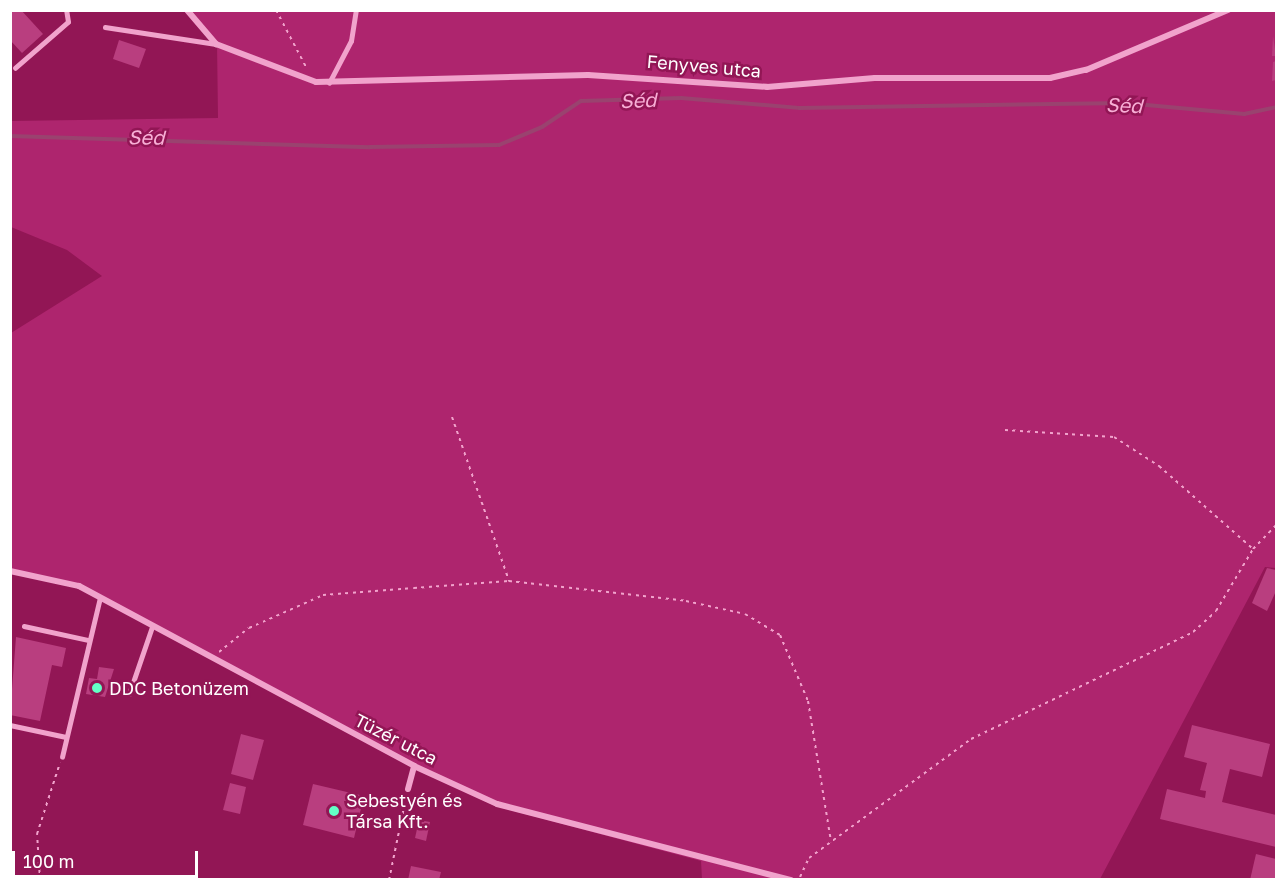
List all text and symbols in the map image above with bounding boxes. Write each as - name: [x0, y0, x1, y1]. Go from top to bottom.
- street label: Fenyves utca: [646, 50, 762, 82]
- water label: Séd: [619, 87, 657, 113]
- water label: Séd: [1105, 92, 1143, 118]
- water label: Séd: [127, 125, 165, 149]
- place label: DDC Betonüzem: [109, 677, 249, 699]
- marker: DDC Betonüzem: [90, 681, 104, 695]
- street label: Tüzér utca: [351, 709, 441, 769]
- place label: Sebestyén és Társa Kft.: [346, 790, 462, 832]
- marker: Sebestyén és Társa Kft.: [327, 804, 341, 818]
- scale bar: [15, 839, 201, 877]
- text: 100 m: [23, 850, 74, 872]

